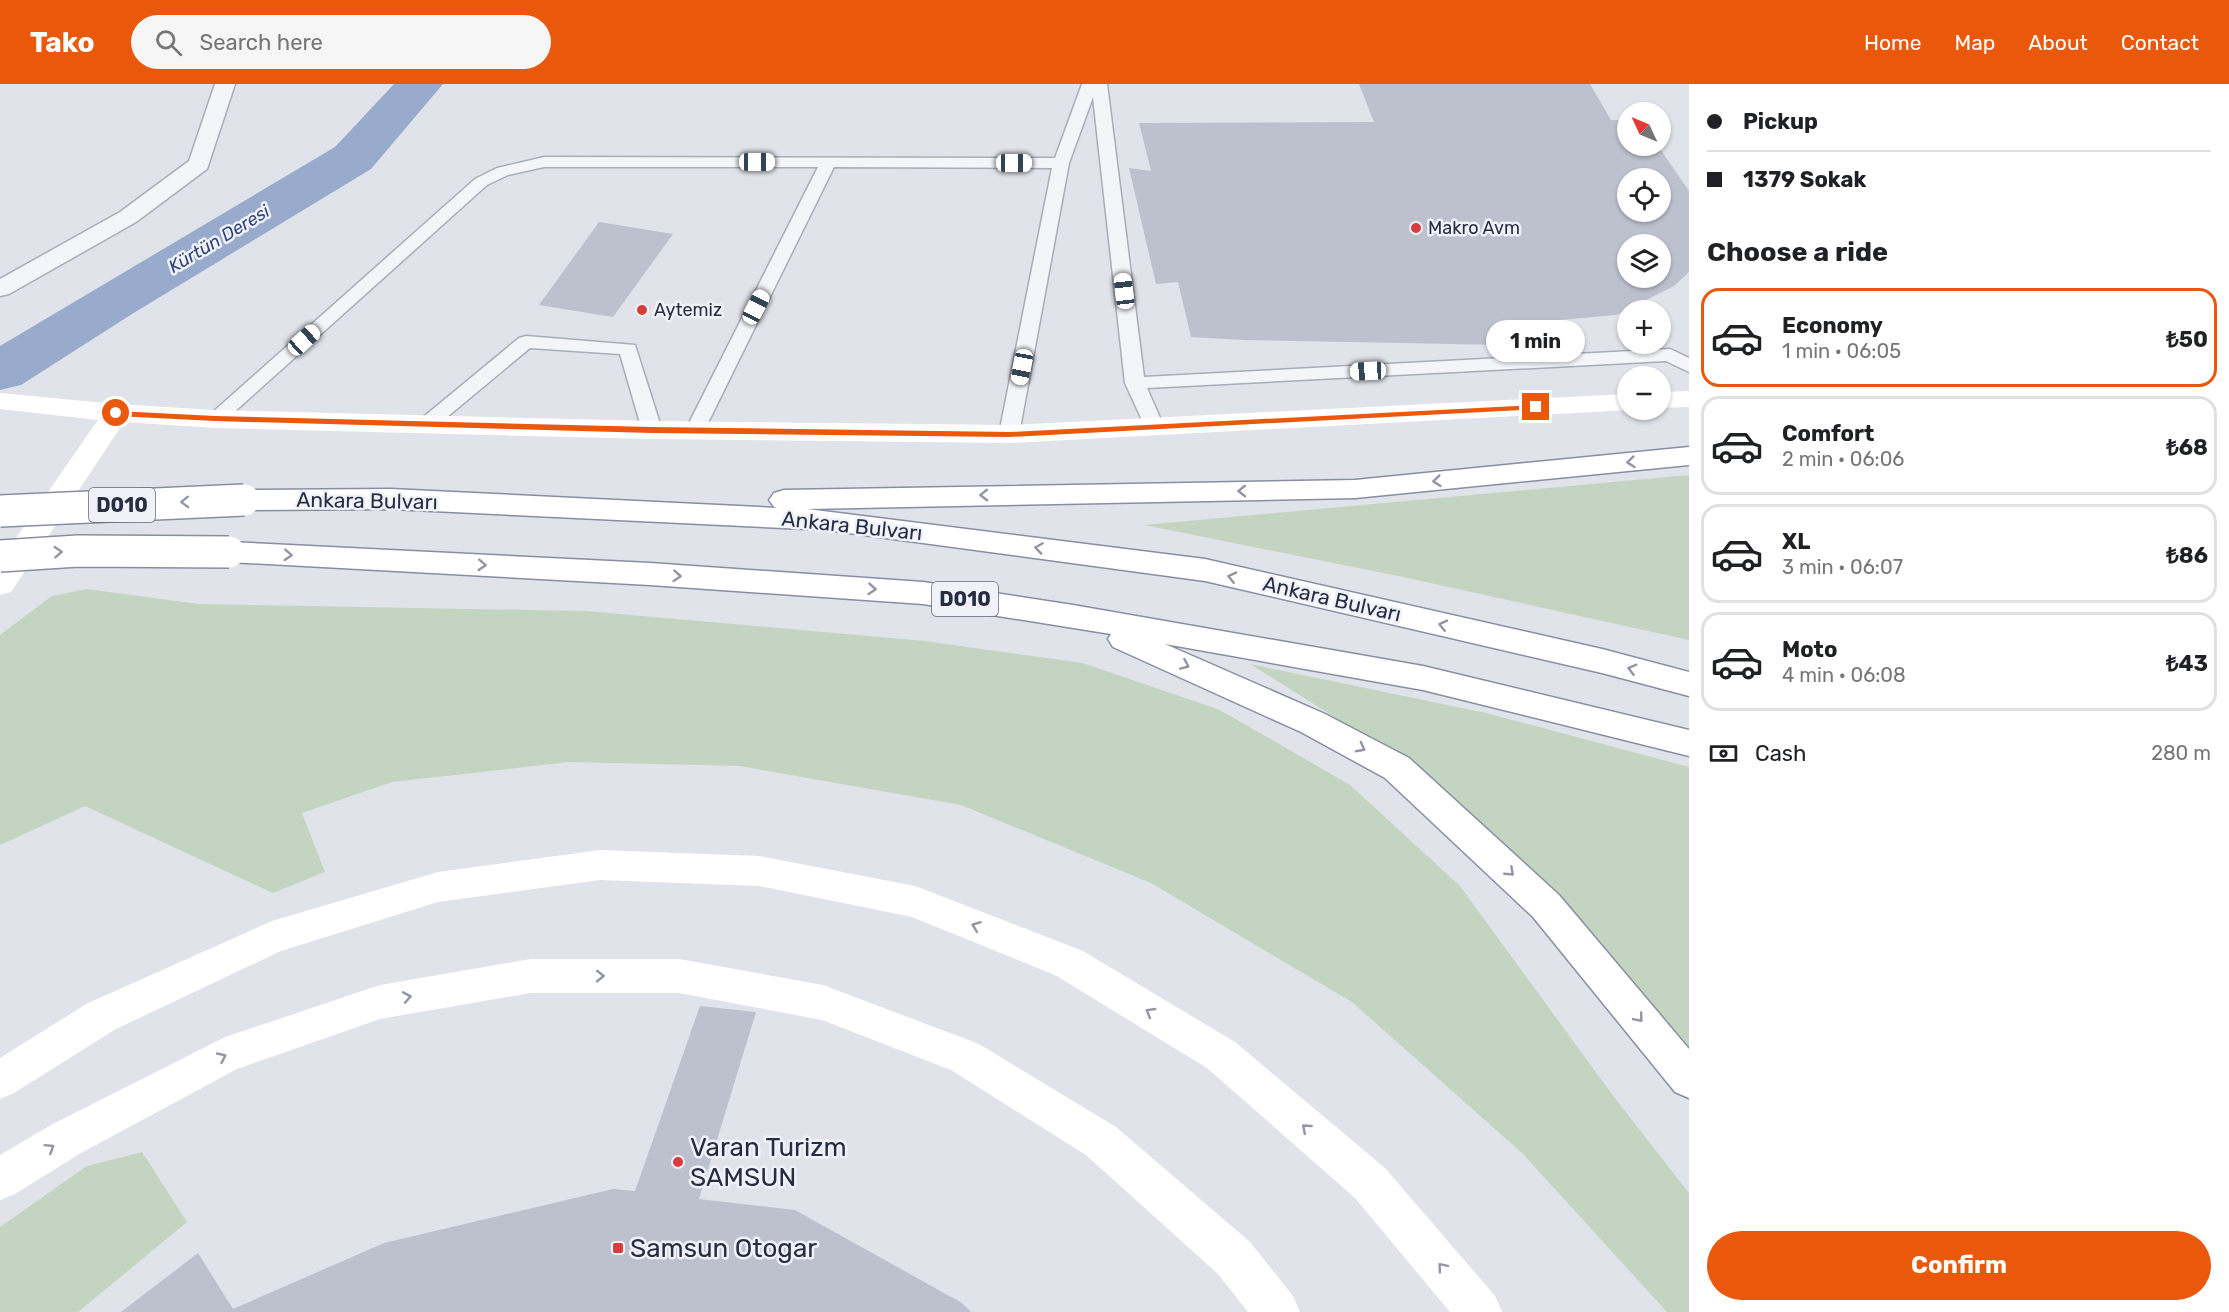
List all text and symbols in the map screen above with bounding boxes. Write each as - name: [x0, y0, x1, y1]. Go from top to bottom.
- search box: [131, 15, 551, 69]
- text: Tako: [30, 26, 95, 59]
- icon: search: [152, 26, 185, 59]
- text: Search here: [200, 29, 323, 56]
- text: Home: [1864, 30, 1921, 55]
- text: Map: [1954, 30, 1995, 55]
- text: About: [2028, 30, 2088, 55]
- text: Contact: [2121, 30, 2199, 55]
- north arrow: [1617, 102, 1671, 156]
- map controls: [1617, 102, 1671, 420]
- text: Pickup: [1743, 108, 1818, 135]
- car: [739, 153, 775, 171]
- car: [996, 154, 1032, 172]
- text: 1379 Sokak: [1743, 166, 1866, 193]
- button: locate: [1617, 168, 1671, 222]
- water label: Kürtün Deresi: [165, 200, 274, 278]
- place label: Makro Avm: [1428, 217, 1520, 239]
- marker: Makro Avm: [1409, 221, 1423, 235]
- button: layers: [1617, 234, 1671, 288]
- text: Choose a ride: [1707, 236, 1888, 268]
- car: [1113, 272, 1135, 310]
- car: [740, 287, 772, 327]
- place label: Aytemiz: [654, 299, 722, 321]
- button: +: [1617, 300, 1671, 354]
- marker: Aytemiz: [635, 303, 649, 317]
- icon: car: [1710, 311, 1764, 365]
- text: Economy: [1782, 312, 1883, 339]
- callout: 1 min: [1486, 320, 1586, 362]
- car: [285, 321, 323, 359]
- text: ₺50: [2166, 326, 2208, 353]
- text: 1 min: [1510, 329, 1561, 353]
- text: 1 min · 06:05: [1782, 339, 1901, 363]
- car: [1010, 348, 1034, 386]
- car: [1350, 361, 1386, 381]
- button: −: [1617, 366, 1671, 420]
- route end: [1522, 393, 1549, 420]
- route start: [102, 399, 129, 426]
- icon: car: [1710, 419, 1764, 473]
- text: Comfort: [1782, 420, 1874, 447]
- text: ₺68: [2166, 434, 2208, 461]
- text: 2 min · 06:06: [1782, 447, 1904, 471]
- one-way arrow: [1626, 455, 1635, 468]
- one-way arrow: [1432, 474, 1441, 487]
- one-way arrow: [1238, 485, 1247, 497]
- street label: Ankara Bulvarı: [296, 487, 438, 514]
- road number: D010: [89, 488, 155, 522]
- one-way arrow: [980, 489, 989, 501]
- one-way arrow: [181, 496, 190, 509]
- street label: Ankara Bulvarı: [781, 506, 924, 545]
- icon: car: [1710, 527, 1764, 581]
- text: XL: [1782, 528, 1810, 555]
- text: ₺86: [2166, 542, 2208, 569]
- one-way arrow: [1035, 543, 1044, 555]
- one-way arrow: [54, 546, 63, 559]
- one-way arrow: [283, 548, 292, 561]
- text: 3 min · 06:07: [1782, 555, 1903, 579]
- one-way arrow: [478, 559, 487, 572]
- one-way arrow: [672, 569, 682, 582]
- street label: Ankara Bulvarı: [1261, 570, 1404, 627]
- one-way arrow: [1227, 571, 1237, 584]
- road number: D010: [932, 582, 998, 616]
- one-way arrow: [867, 583, 876, 596]
- one-way arrow: [1438, 619, 1448, 632]
- icon: car: [1710, 635, 1764, 689]
- text: Moto: [1782, 636, 1837, 663]
- text: ₺43: [2166, 650, 2208, 677]
- one-way arrow: [1178, 657, 1189, 669]
- text: 4 min · 06:08: [1782, 663, 1906, 687]
- one-way arrow: [1628, 664, 1638, 676]
- icon: cash: [1707, 737, 1740, 770]
- text: Cash: [1755, 740, 1806, 767]
- one-way arrow: [1354, 741, 1365, 752]
- text: 280 m: [2151, 741, 2211, 765]
- one-way arrow: [1502, 865, 1513, 876]
- one-way arrow: [971, 921, 982, 933]
- one-way arrow: [596, 970, 605, 982]
- one-way arrow: [402, 991, 412, 1004]
- one-way arrow: [1146, 1008, 1156, 1019]
- one-way arrow: [1631, 1011, 1642, 1022]
- one-way arrow: [215, 1053, 226, 1065]
- one-way arrow: [1302, 1124, 1313, 1135]
- place label: Varan Turizm SAMSUN: [690, 1132, 847, 1193]
- one-way arrow: [44, 1144, 54, 1156]
- marker: Varan Turizm SAMSUN: [671, 1155, 685, 1169]
- button: Confirm: [1707, 1231, 2211, 1300]
- place label: Samsun Otogar: [630, 1233, 817, 1264]
- marker: Samsun Otogar: [611, 1241, 625, 1255]
- one-way arrow: [1438, 1263, 1449, 1274]

